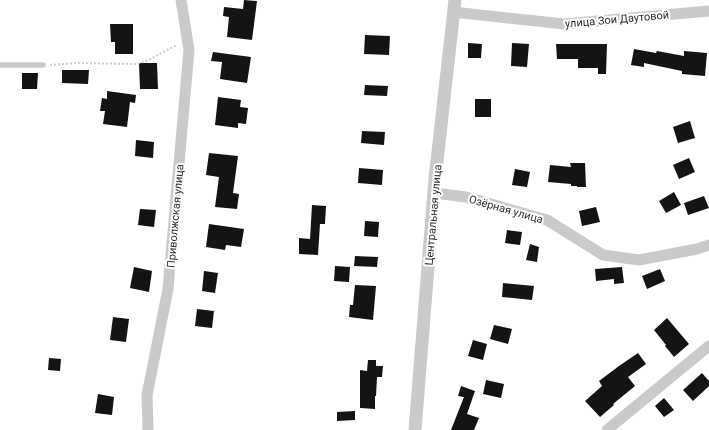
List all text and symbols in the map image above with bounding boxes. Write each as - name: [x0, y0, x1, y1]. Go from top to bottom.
- street label: улица Зои Даутовой: [564, 8, 670, 31]
- street label: Приволжская улица: [164, 164, 187, 269]
- street label: Центральная улица: [423, 164, 444, 266]
- street label: Озёрная улица: [467, 193, 544, 226]

